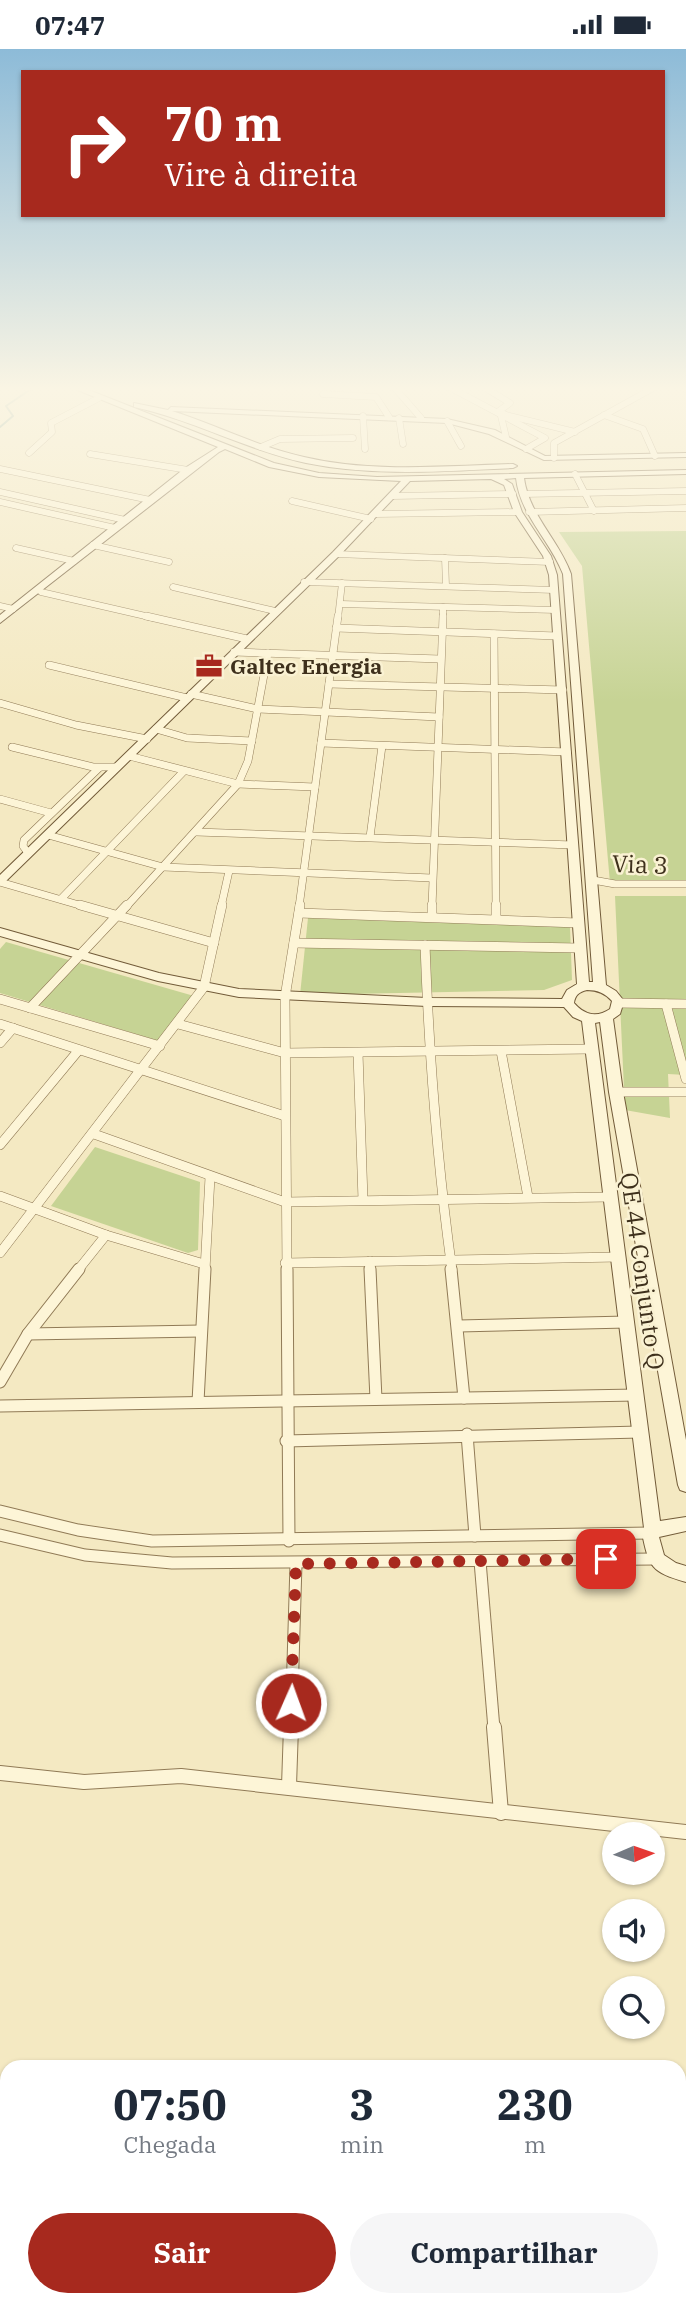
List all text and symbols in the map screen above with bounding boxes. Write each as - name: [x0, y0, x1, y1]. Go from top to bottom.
- text: 07:47: [35, 8, 105, 42]
- text: 70 m: [164, 91, 282, 154]
- icon: right: [49, 98, 140, 189]
- text: Vire à direita: [164, 153, 358, 195]
- office icon: Galtec Energia: [194, 651, 224, 681]
- place label: Galtec Energia: [230, 652, 382, 680]
- street label: Via 3: [611, 847, 669, 881]
- street label: QE 44 Conjunto Q: [613, 1170, 673, 1372]
- pin: [576, 1529, 636, 1589]
- icon: arrive: [587, 1540, 625, 1578]
- position arrow: [254, 1666, 328, 1740]
- north arrow: [602, 1822, 665, 1885]
- map controls: [602, 1822, 665, 2039]
- button: sound: [602, 1899, 665, 1962]
- button: search: [602, 1976, 665, 2039]
- text: 07:50: [113, 2077, 227, 2132]
- text: 3: [349, 2077, 375, 2132]
- text: 230: [497, 2077, 573, 2132]
- text: Chegada: [123, 2129, 217, 2159]
- text: min: [340, 2129, 384, 2159]
- text: m: [524, 2129, 546, 2159]
- button: Sair: [28, 2213, 336, 2293]
- button: Compartilhar: [350, 2213, 658, 2293]

